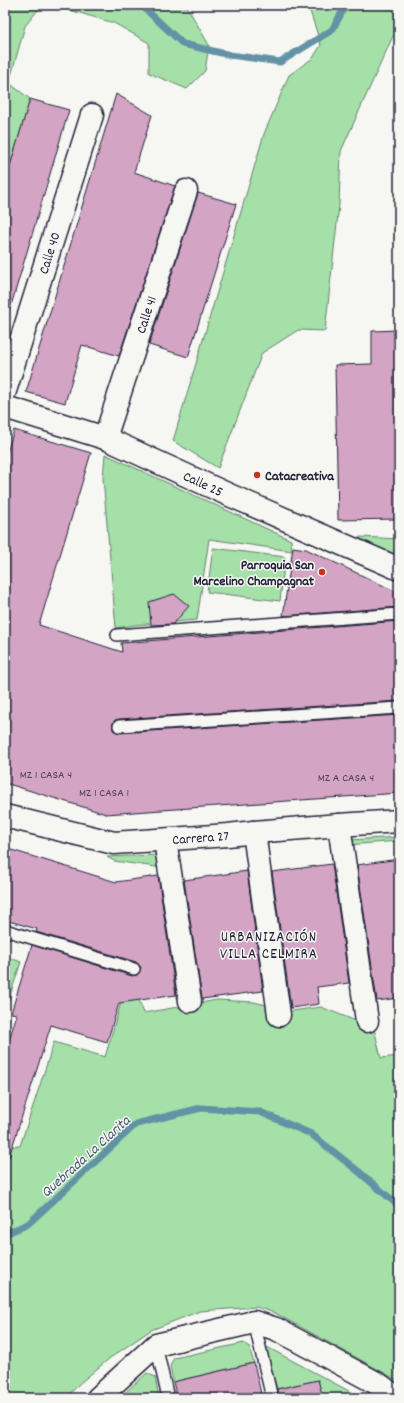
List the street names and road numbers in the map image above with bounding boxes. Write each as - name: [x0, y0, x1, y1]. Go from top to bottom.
- street label: Calle 40: [34, 230, 67, 277]
- street label: Calle 41: [132, 294, 163, 336]
- street label: Calle 25: [179, 467, 226, 503]
- street label: Carrera 27: [172, 827, 230, 851]

